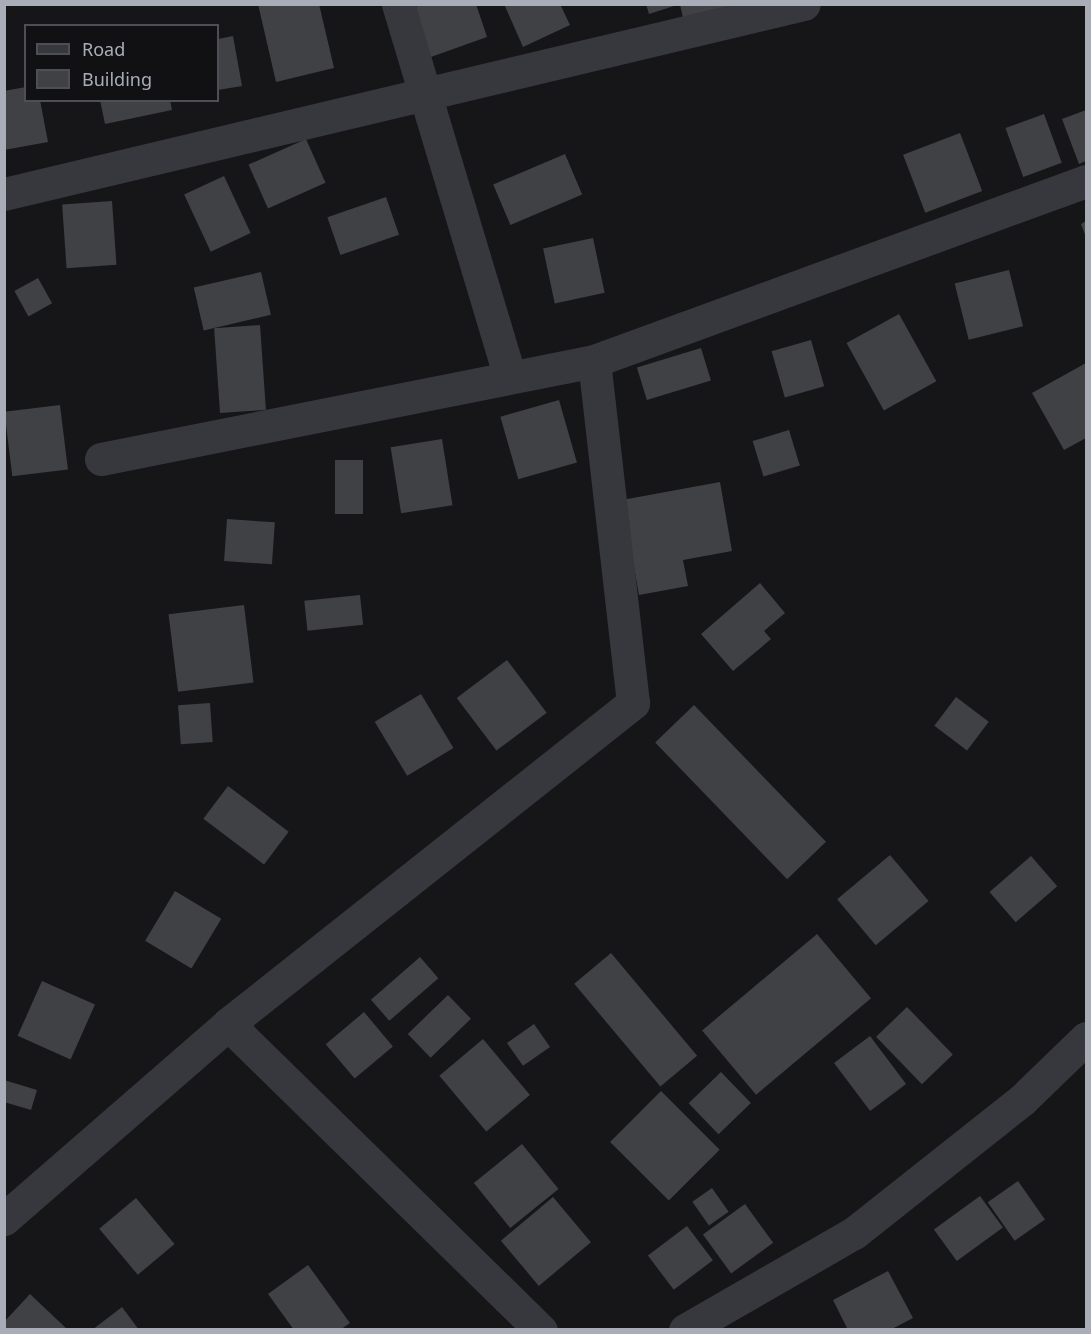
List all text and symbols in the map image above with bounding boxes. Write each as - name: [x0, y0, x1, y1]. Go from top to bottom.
- legend: [24, 24, 219, 102]
- text: Road: [82, 37, 125, 61]
- text: Building: [82, 67, 152, 91]

